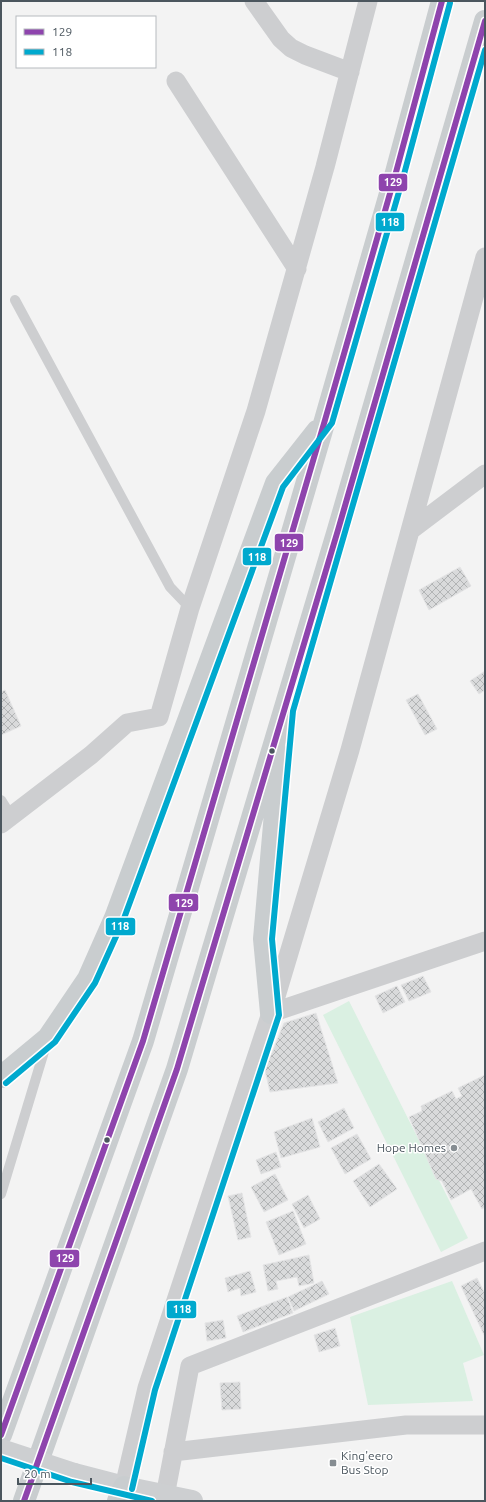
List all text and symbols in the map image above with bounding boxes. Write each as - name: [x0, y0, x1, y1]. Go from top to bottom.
- legend: [16, 16, 156, 68]
- text: 129: [52, 25, 72, 38]
- text: 118: [52, 45, 73, 58]
- line badge: 129: [378, 173, 408, 192]
- text: 129: [384, 176, 402, 188]
- line badge: 118: [375, 212, 405, 232]
- text: 118: [381, 216, 399, 228]
- line badge: 129: [274, 533, 304, 552]
- text: 129: [280, 537, 298, 549]
- line badge: 118: [242, 547, 272, 566]
- text: 118: [248, 551, 266, 563]
- unlabelled marker: [267, 746, 277, 756]
- line badge: 129: [168, 893, 199, 912]
- text: 129: [175, 897, 193, 909]
- line badge: 118: [105, 917, 136, 936]
- text: 118: [111, 920, 129, 932]
- unlabelled marker: [102, 1135, 112, 1145]
- place label: Hope Homes: [377, 1141, 446, 1154]
- marker: Hope Homes: [449, 1143, 459, 1153]
- line badge: 129: [49, 1249, 80, 1268]
- text: 129: [56, 1252, 74, 1264]
- line badge: 118: [166, 1300, 197, 1319]
- text: 118: [173, 1303, 191, 1315]
- place label: King'eero Bus Stop: [341, 1449, 393, 1476]
- marker: King'eero Bus Stop: [328, 1458, 338, 1468]
- scale bar: [18, 1460, 91, 1486]
- text: 20 m: [24, 1467, 51, 1480]

